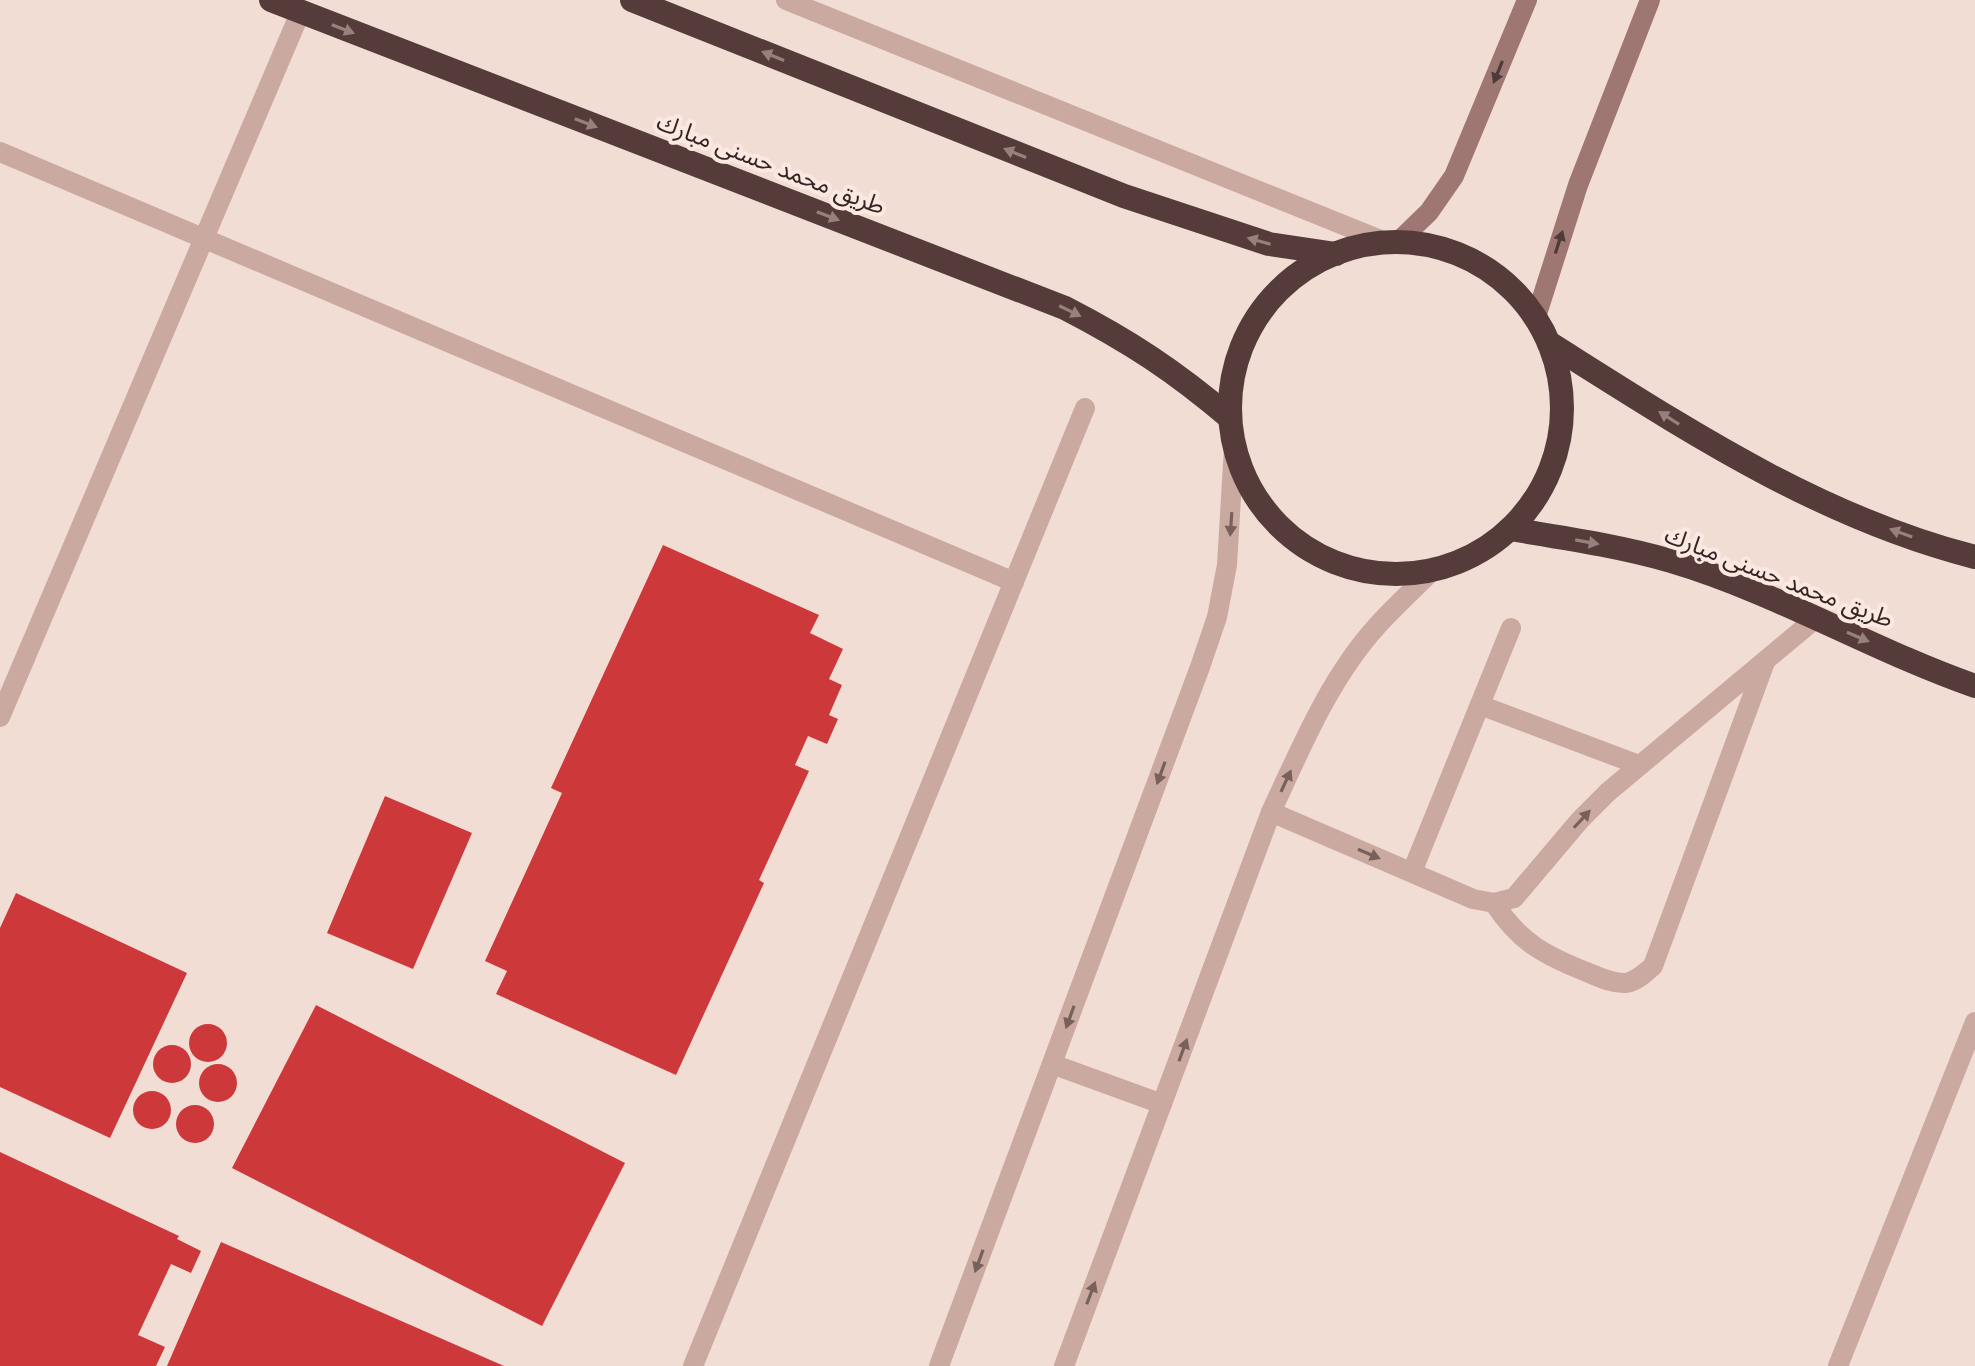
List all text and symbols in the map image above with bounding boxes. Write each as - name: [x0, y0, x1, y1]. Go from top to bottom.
- one-way arrow: [331, 23, 355, 36]
- one-way arrow: [761, 50, 785, 63]
- one-way arrow: [1491, 60, 1504, 84]
- street label: طريق محمد حسنى مبارك: [652, 106, 890, 222]
- one-way arrow: [574, 117, 598, 130]
- one-way arrow: [1003, 146, 1027, 159]
- one-way arrow: [816, 210, 840, 223]
- one-way arrow: [1553, 230, 1565, 254]
- one-way arrow: [1247, 234, 1271, 247]
- one-way arrow: [1059, 304, 1082, 318]
- one-way arrow: [1658, 411, 1680, 425]
- one-way arrow: [1224, 512, 1237, 537]
- street label: طريق محمد حسنى مبارك: [1660, 519, 1898, 635]
- one-way arrow: [1889, 527, 1913, 539]
- one-way arrow: [1575, 536, 1600, 548]
- one-way arrow: [1846, 631, 1870, 644]
- one-way arrow: [1154, 762, 1167, 786]
- one-way arrow: [1279, 769, 1293, 792]
- one-way arrow: [1572, 810, 1590, 829]
- one-way arrow: [1357, 847, 1381, 860]
- one-way arrow: [1063, 1005, 1076, 1029]
- one-way arrow: [1177, 1037, 1190, 1061]
- one-way arrow: [972, 1249, 985, 1273]
- one-way arrow: [1085, 1281, 1098, 1305]

